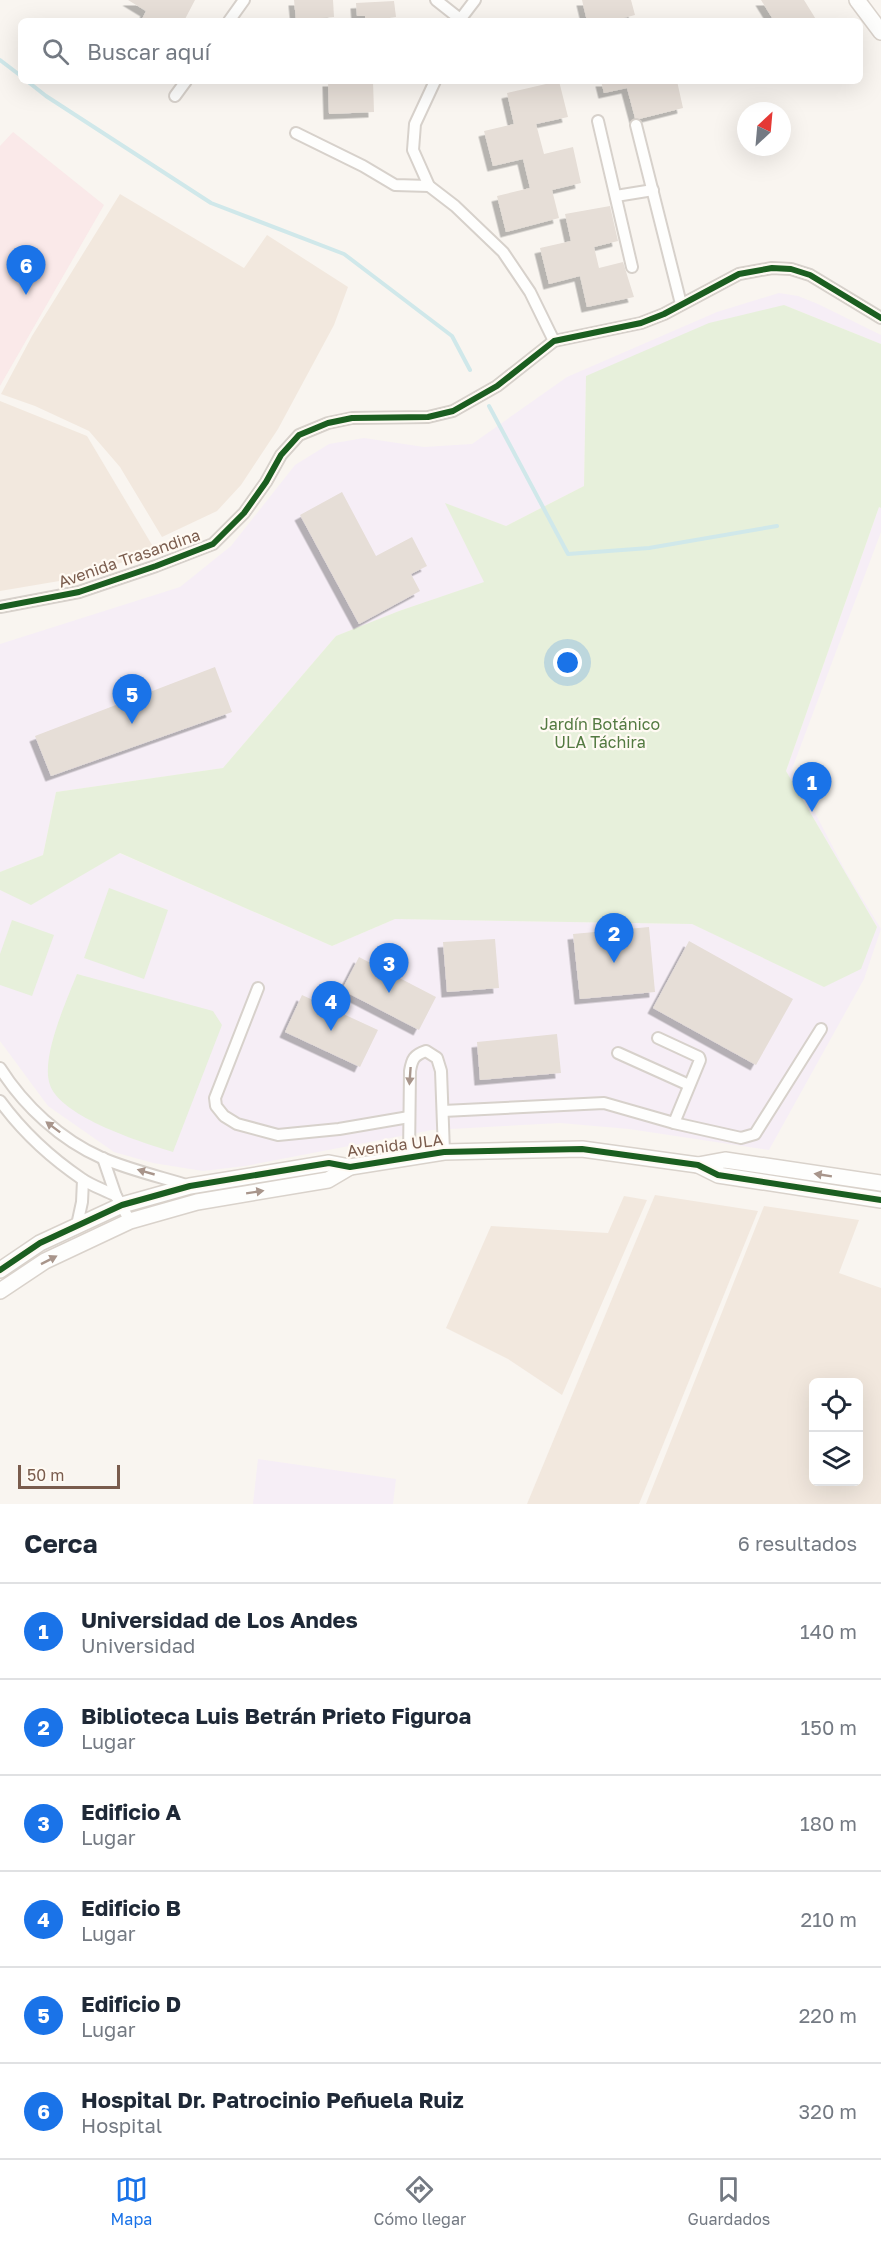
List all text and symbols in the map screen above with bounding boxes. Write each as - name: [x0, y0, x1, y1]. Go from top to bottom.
- search box: [18, 18, 863, 84]
- icon: search: [39, 35, 72, 68]
- text: Buscar aquí: [87, 38, 210, 65]
- north arrow: [737, 102, 791, 156]
- pin: 6: [6, 246, 46, 295]
- street label: Avenida Trasandina: [55, 524, 203, 592]
- your location: [553, 648, 582, 677]
- pin: 5: [112, 674, 152, 724]
- park label: Jardín Botánico ULA Táchira: [540, 714, 660, 752]
- pin: 1: [792, 762, 832, 812]
- pin: 2: [594, 914, 634, 963]
- pin: 3: [370, 944, 408, 993]
- pin: 4: [312, 982, 350, 1031]
- one-way arrow: [406, 1066, 415, 1085]
- one-way arrow: [46, 1121, 62, 1133]
- street label: Avenida ULA: [346, 1129, 444, 1161]
- one-way arrow: [137, 1167, 155, 1177]
- one-way arrow: [813, 1170, 832, 1179]
- one-way arrow: [246, 1187, 265, 1196]
- one-way arrow: [40, 1255, 58, 1265]
- map controls: [809, 1378, 863, 1486]
- button: locate: [809, 1378, 863, 1432]
- button: layers: [809, 1432, 863, 1486]
- scale bar: [18, 1462, 120, 1490]
- text: 50 m: [27, 1465, 64, 1485]
- text: Cerca: [24, 1528, 98, 1559]
- text: 6 resultados: [738, 1531, 857, 1555]
- text: Universidad de Los Andes: [81, 1606, 358, 1633]
- text: 1: [38, 1619, 49, 1643]
- text: 140 m: [800, 1619, 857, 1643]
- text: Universidad: [81, 1633, 195, 1657]
- text: Biblioteca Luis Betrán Prieto Figuroa: [81, 1702, 471, 1729]
- text: 2: [37, 1715, 50, 1739]
- text: 150 m: [801, 1715, 857, 1739]
- text: Lugar: [81, 1729, 136, 1753]
- text: Edificio A: [81, 1798, 181, 1825]
- text: 3: [37, 1811, 50, 1835]
- text: 180 m: [800, 1811, 857, 1835]
- text: Lugar: [81, 1825, 136, 1849]
- text: Edificio B: [81, 1894, 181, 1921]
- text: 4: [37, 1907, 50, 1931]
- text: 210 m: [801, 1907, 857, 1931]
- text: Lugar: [81, 1921, 136, 1945]
- text: Edificio D: [81, 1990, 181, 2017]
- text: 5: [37, 2003, 50, 2027]
- text: 220 m: [799, 2003, 857, 2027]
- text: Lugar: [81, 2017, 136, 2041]
- text: Hospital Dr. Patrocinio Peñuela Ruiz: [81, 2086, 464, 2113]
- text: 6: [37, 2099, 50, 2123]
- text: 320 m: [799, 2099, 857, 2123]
- text: Hospital: [81, 2113, 162, 2137]
- tab: Mapa: [111, 2173, 152, 2229]
- tab: Cómo llegar: [374, 2173, 466, 2229]
- tab: Guardados: [687, 2173, 770, 2229]

